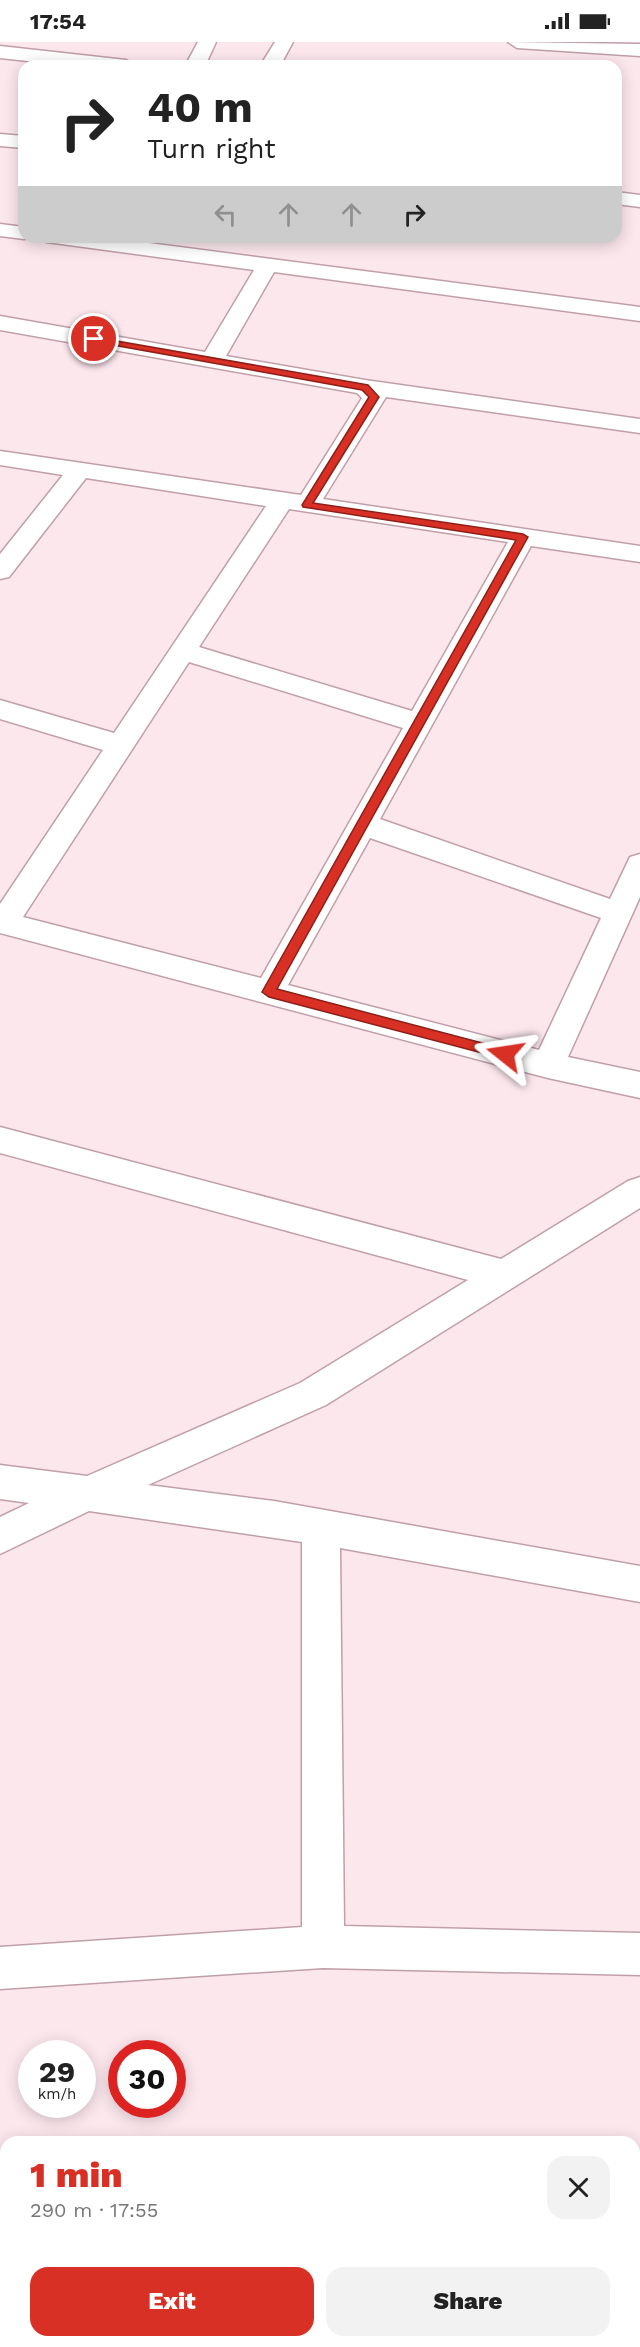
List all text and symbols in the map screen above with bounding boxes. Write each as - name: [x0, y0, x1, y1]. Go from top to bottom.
- text: 17:54: [30, 9, 86, 34]
- text: 40 m: [147, 83, 253, 132]
- icon: right: [48, 84, 126, 162]
- text: Turn right: [147, 133, 276, 165]
- icon: left: [209, 198, 242, 231]
- icon: ahead: [272, 198, 305, 231]
- icon: ahead: [335, 198, 368, 231]
- icon: right: [398, 198, 431, 231]
- pin: [68, 313, 119, 364]
- icon: arrive: [77, 322, 110, 355]
- position arrow: [473, 1022, 537, 1086]
- speed limit sign: 30: [108, 2040, 186, 2118]
- text: 29: [39, 2054, 75, 2089]
- text: km/h: [38, 2085, 76, 2103]
- text: 1 min: [30, 2154, 123, 2196]
- button: close: [547, 2156, 610, 2219]
- text: 290 m · 17:55: [30, 2198, 158, 2222]
- button: Exit: [30, 2267, 314, 2336]
- button: Share: [326, 2267, 610, 2336]

